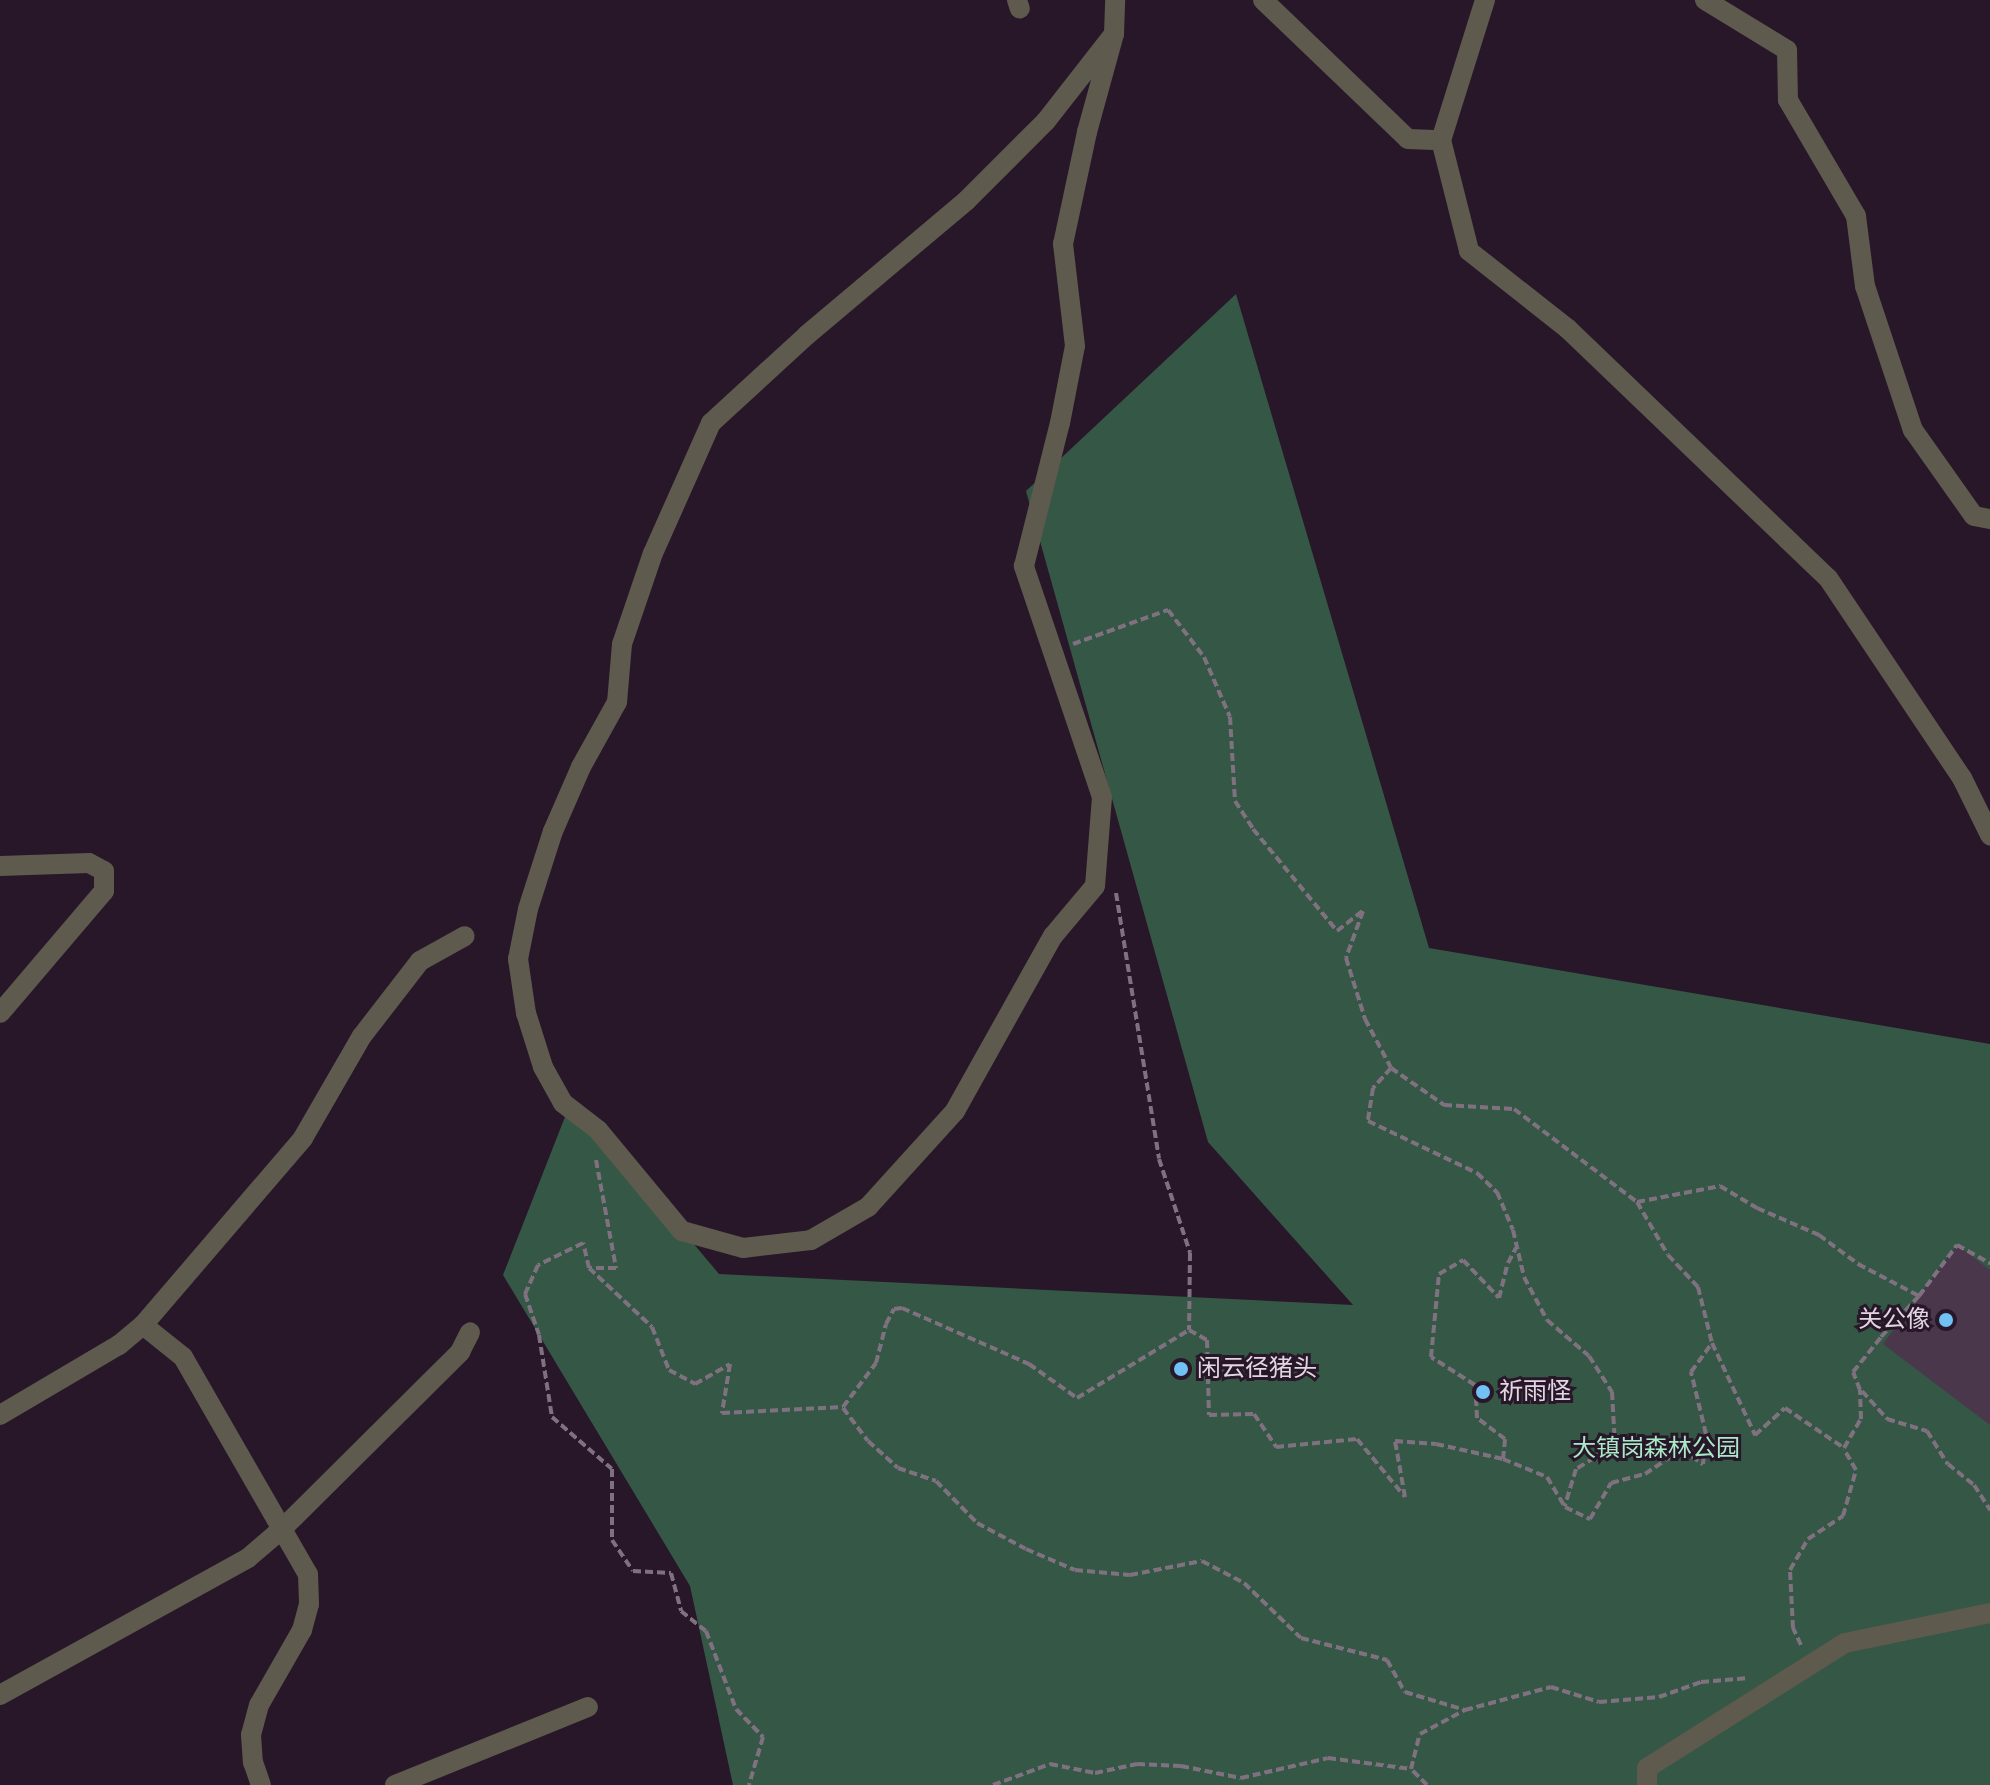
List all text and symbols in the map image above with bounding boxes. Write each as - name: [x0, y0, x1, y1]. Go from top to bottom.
- place label: 关公像: [1858, 1306, 1930, 1334]
- marker: 关公像: [1937, 1311, 1955, 1329]
- place label: 闲云径猪头: [1197, 1355, 1317, 1383]
- marker: 闲云径猪头: [1172, 1360, 1190, 1378]
- place label: 祈雨怪: [1499, 1378, 1571, 1406]
- marker: 祈雨怪: [1474, 1383, 1492, 1401]
- park label: 大镇岗森林公园: [1572, 1435, 1740, 1463]

